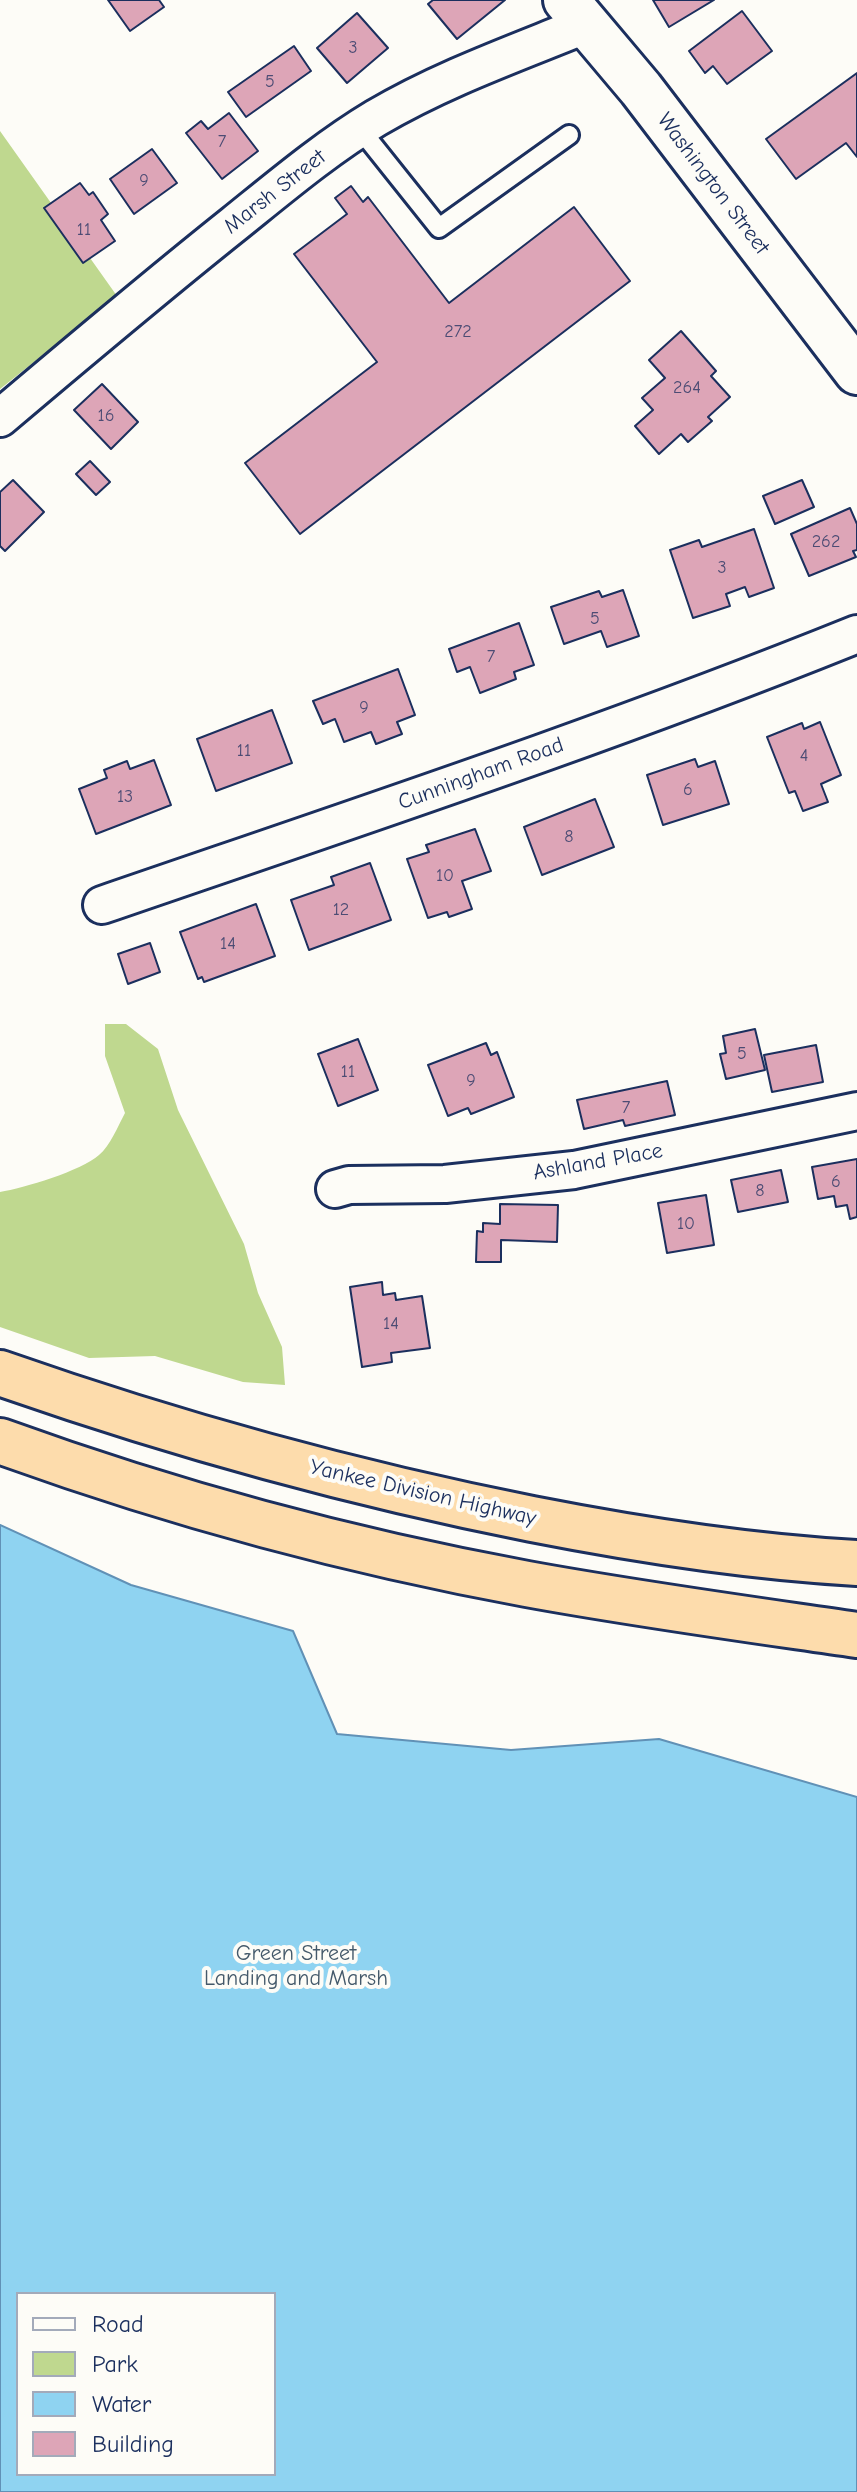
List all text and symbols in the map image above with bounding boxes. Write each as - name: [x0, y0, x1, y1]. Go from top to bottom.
- house number: 3: [348, 37, 358, 59]
- house number: 5: [265, 71, 275, 93]
- street label: Washington Street: [651, 108, 775, 260]
- house number: 7: [218, 131, 226, 153]
- street label: Marsh Street: [219, 144, 331, 240]
- house number: 9: [139, 170, 149, 192]
- house number: 11: [77, 219, 91, 241]
- house number: 272: [444, 321, 472, 343]
- house number: 264: [673, 377, 701, 399]
- house number: 16: [98, 405, 114, 427]
- house number: 262: [812, 531, 840, 553]
- house number: 3: [717, 557, 727, 579]
- house number: 5: [590, 608, 600, 630]
- house number: 7: [487, 646, 495, 668]
- house number: 9: [359, 697, 369, 719]
- street label: Cunningham Road: [395, 732, 567, 816]
- house number: 11: [237, 740, 251, 762]
- house number: 4: [800, 745, 808, 767]
- house number: 6: [683, 779, 693, 801]
- house number: 13: [117, 786, 133, 808]
- house number: 8: [564, 826, 574, 848]
- house number: 10: [436, 865, 454, 887]
- house number: 12: [333, 899, 349, 921]
- house number: 14: [220, 933, 236, 955]
- house number: 5: [737, 1043, 747, 1065]
- house number: 11: [341, 1061, 355, 1083]
- house number: 9: [466, 1070, 476, 1092]
- house number: 7: [622, 1097, 630, 1119]
- street label: Ashland Place: [531, 1138, 665, 1186]
- house number: 6: [831, 1171, 841, 1193]
- house number: 8: [755, 1180, 765, 1202]
- house number: 10: [677, 1213, 695, 1235]
- house number: 14: [383, 1313, 399, 1335]
- street label: Yankee Division Highway: [307, 1454, 539, 1532]
- park label: Green Street Landing and Marsh: [204, 1941, 388, 1992]
- legend: [16, 2292, 276, 2476]
- text: Road: [92, 2310, 144, 2338]
- text: Park: [92, 2350, 138, 2378]
- text: Water: [92, 2390, 151, 2418]
- text: Building: [92, 2430, 174, 2458]

